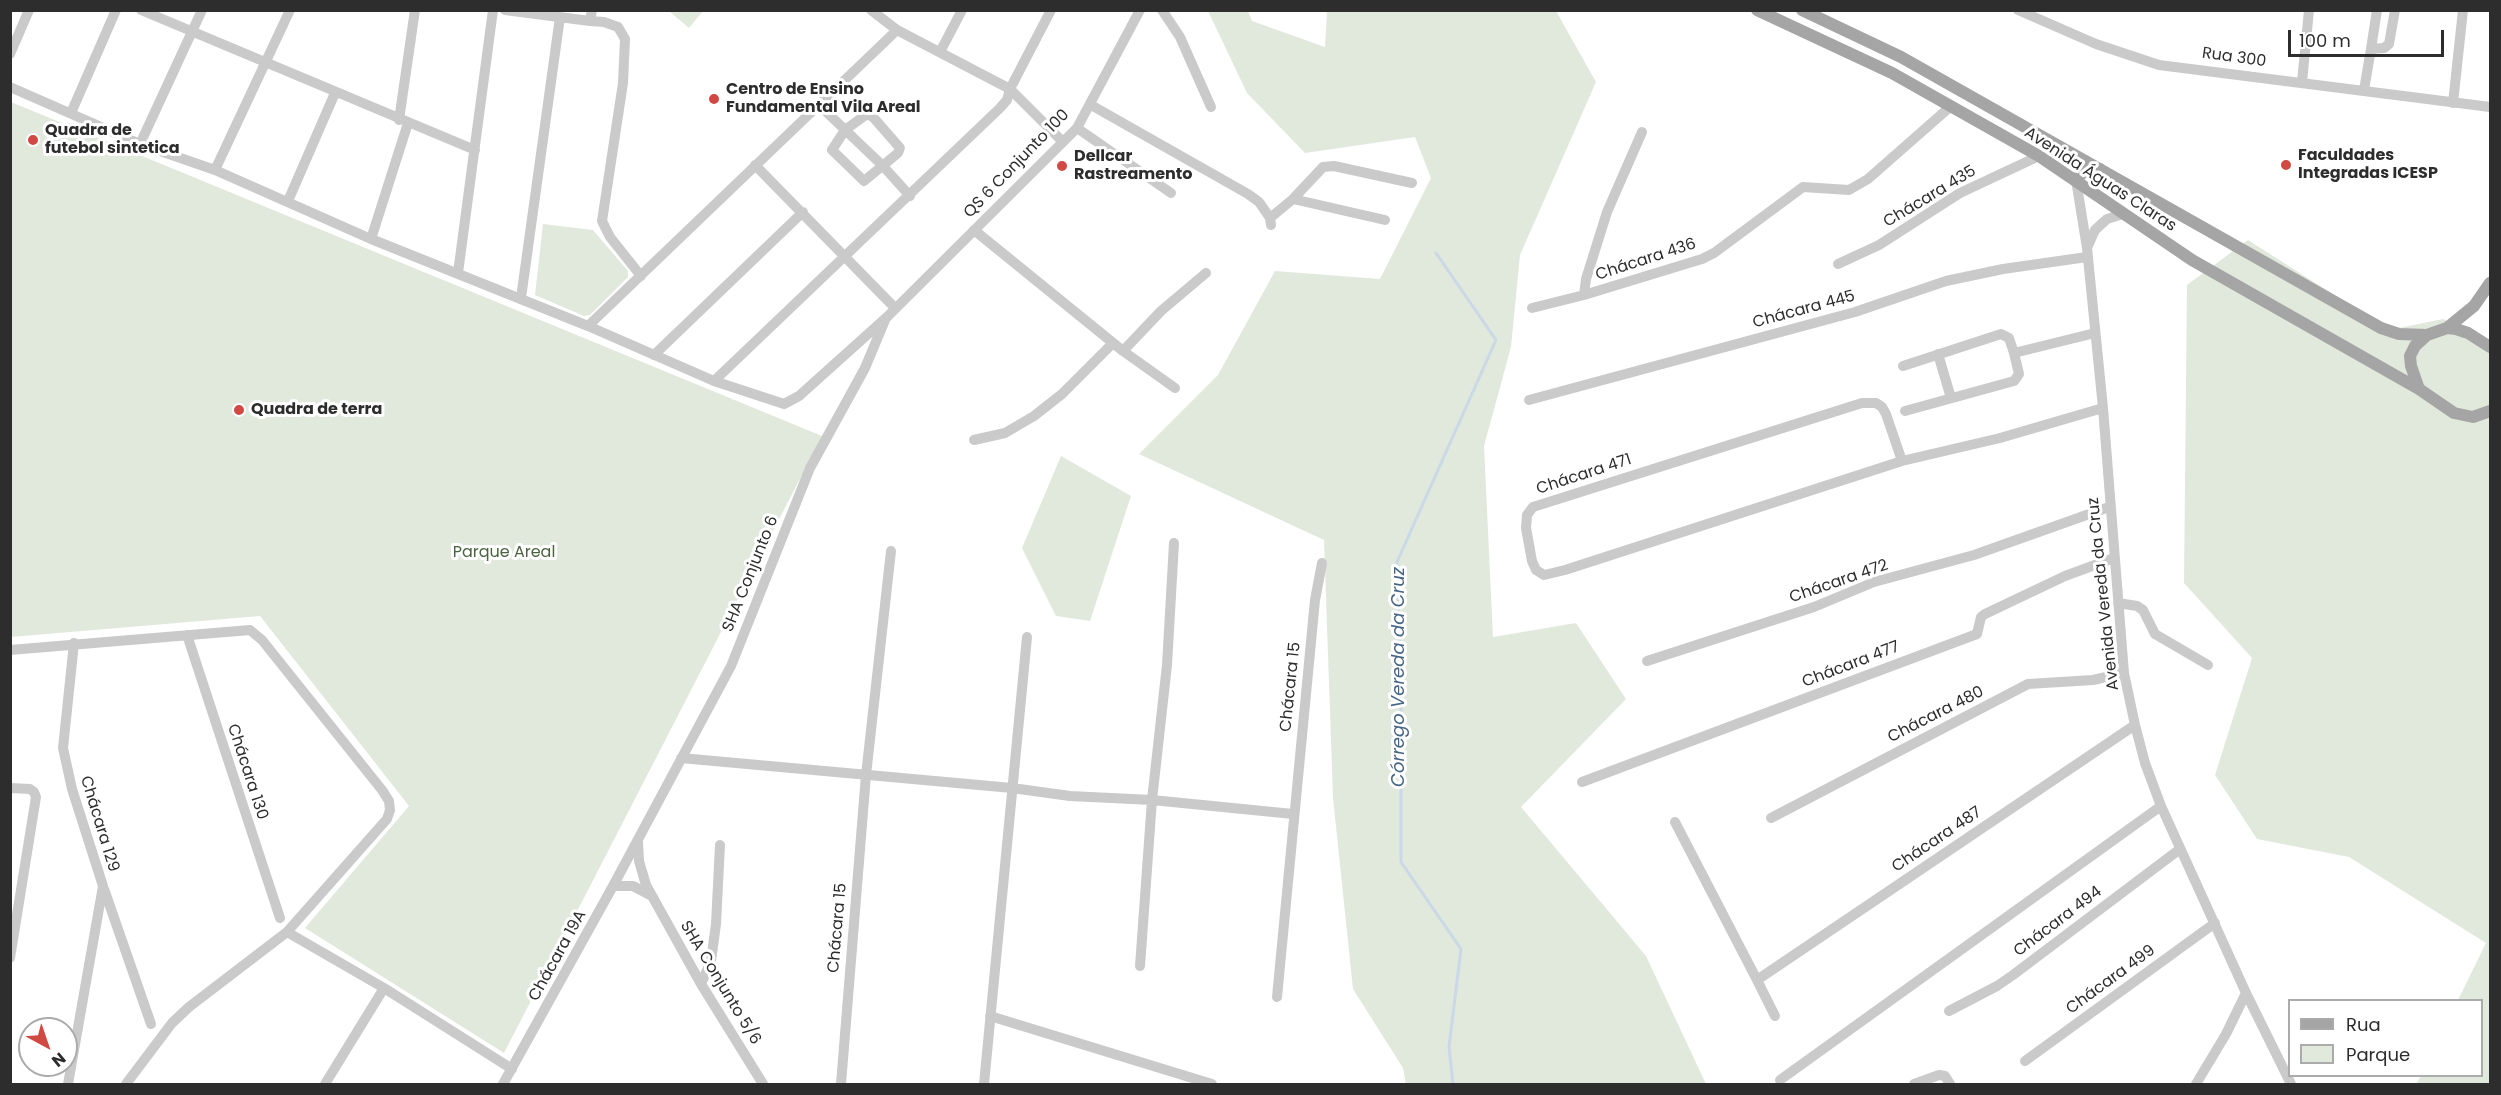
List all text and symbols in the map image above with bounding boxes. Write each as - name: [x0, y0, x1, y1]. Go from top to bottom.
- scale bar: [2291, 18, 2447, 56]
- text: 100 m: [2299, 28, 2351, 53]
- street label: Rua 300: [2201, 44, 2267, 72]
- place label: Centro de Ensino Fundamental Vila Areal: [726, 80, 921, 118]
- marker: Centro de Ensino Fundamental Vila Areal: [707, 92, 721, 106]
- street label: QS 6 Conjunto 100: [960, 106, 1074, 222]
- place label: Quadra de futebol sintetica: [45, 121, 180, 159]
- street label: Avenida Águas Claras: [2020, 124, 2180, 236]
- marker: Quadra de futebol sintetica: [26, 133, 40, 147]
- place label: Faculdades Integradas ICESP: [2298, 146, 2438, 184]
- place label: Dellcar Rastreamento: [1074, 147, 1193, 185]
- marker: Faculdades Integradas ICESP: [2279, 158, 2293, 172]
- marker: Dellcar Rastreamento: [1055, 159, 1069, 173]
- street label: Chácara 435: [1880, 162, 1980, 232]
- street label: Chácara 436: [1593, 235, 1699, 285]
- street label: Chácara 445: [1751, 287, 1857, 333]
- place label: Quadra de terra: [251, 400, 382, 420]
- marker: Quadra de terra: [232, 403, 246, 417]
- street label: Chácara 471: [1534, 451, 1634, 499]
- street label: Avenida Vereda da Cruz: [2084, 497, 2124, 691]
- street label: SHA Conjunto 6: [719, 513, 783, 635]
- park label: Parque Areal: [453, 543, 555, 563]
- street label: Chácara 472: [1787, 556, 1891, 608]
- water label: Córrego Vereda da Cruz: [1388, 567, 1410, 787]
- street label: Chácara 477: [1800, 638, 1902, 692]
- street label: Chácara 15: [1277, 641, 1305, 733]
- street label: Chácara 480: [1885, 683, 1987, 747]
- street label: Chácara 130: [222, 722, 272, 822]
- street label: Chácara 129: [75, 774, 123, 874]
- street label: Chácara 487: [1889, 803, 1985, 877]
- street label: Chácara 15: [825, 882, 851, 974]
- street label: Chácara 494: [2010, 883, 2106, 961]
- street label: Chácara 19A: [525, 907, 591, 1005]
- street label: SHA Conjunto 5/6: [675, 918, 765, 1048]
- street label: Chácara 499: [2063, 941, 2159, 1019]
- legend: [2288, 999, 2483, 1077]
- text: Rua: [2346, 1012, 2381, 1037]
- north arrow: [18, 1017, 78, 1077]
- text: Parque: [2346, 1042, 2410, 1067]
- text: N: [47, 1047, 71, 1072]

